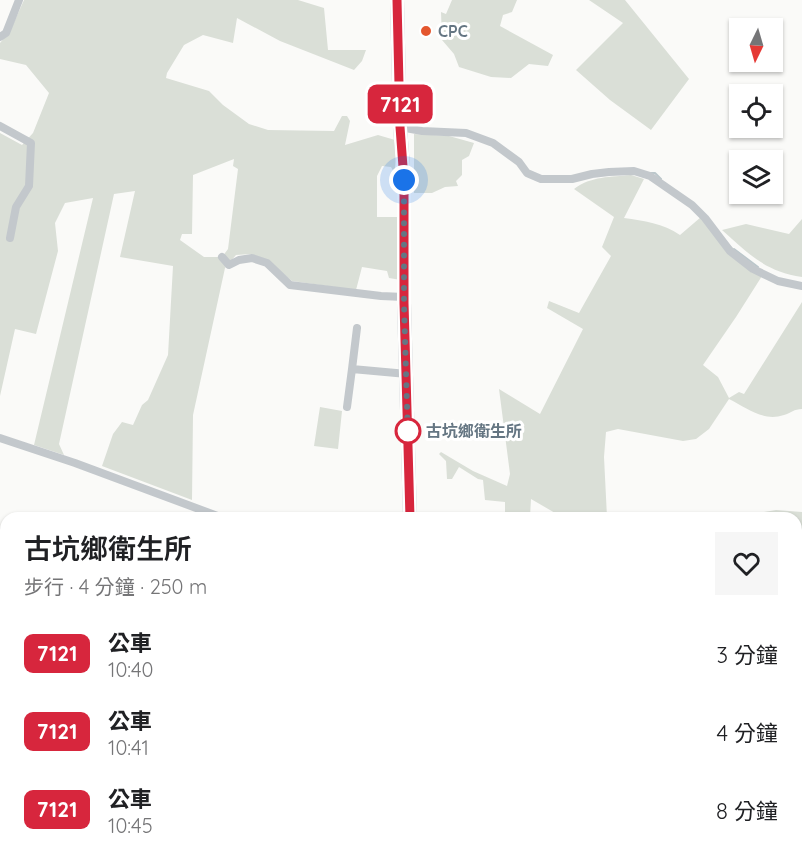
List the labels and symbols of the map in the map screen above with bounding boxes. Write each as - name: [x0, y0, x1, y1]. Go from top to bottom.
- north arrow: [729, 18, 783, 72]
- place label: CPC: [438, 21, 468, 41]
- marker: CPC: [419, 24, 433, 38]
- line badge: 7121: [358, 84, 442, 124]
- your location: [389, 165, 419, 195]
- marker: 古坑鄉衛生所: [395, 418, 421, 444]
- place label: 古坑鄉衛生所: [426, 421, 522, 441]

